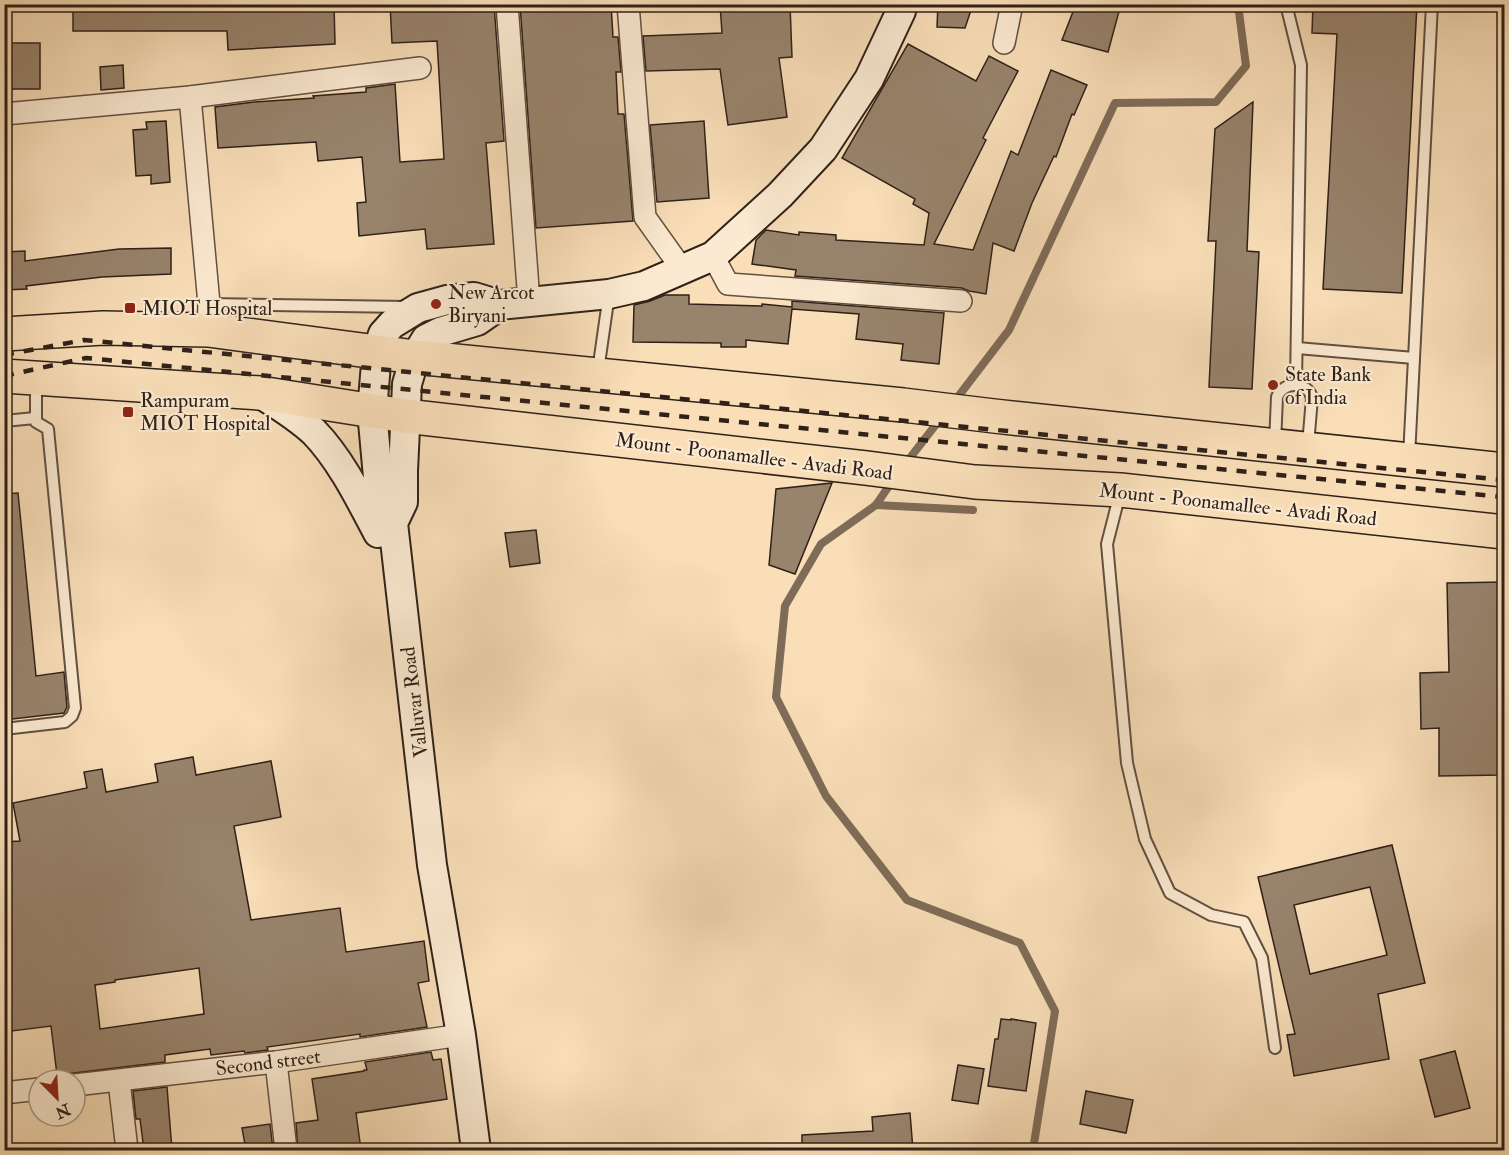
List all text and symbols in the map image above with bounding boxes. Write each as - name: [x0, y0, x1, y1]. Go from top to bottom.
- place label: New Arcot Biryani: [448, 280, 535, 328]
- place label: MIOT Hospital: [142, 296, 272, 322]
- marker: New Arcot Biryani: [429, 297, 443, 311]
- marker: MIOT Hospital: [123, 301, 137, 315]
- place label: State Bank of India: [1285, 362, 1372, 410]
- marker: State Bank of India: [1266, 378, 1280, 392]
- place label: Rampuram MIOT Hospital: [140, 388, 270, 437]
- marker: Rampuram MIOT Hospital: [121, 405, 135, 419]
- street label: Mount - Poonamallee - Avadi Road: [614, 427, 894, 486]
- street label: Mount - Poonamallee - Avadi Road: [1098, 477, 1378, 532]
- street label: Valluvar Road: [395, 645, 434, 759]
- street label: Second street: [214, 1044, 322, 1081]
- north arrow: [27, 1068, 87, 1128]
- text: N: [51, 1098, 74, 1123]

